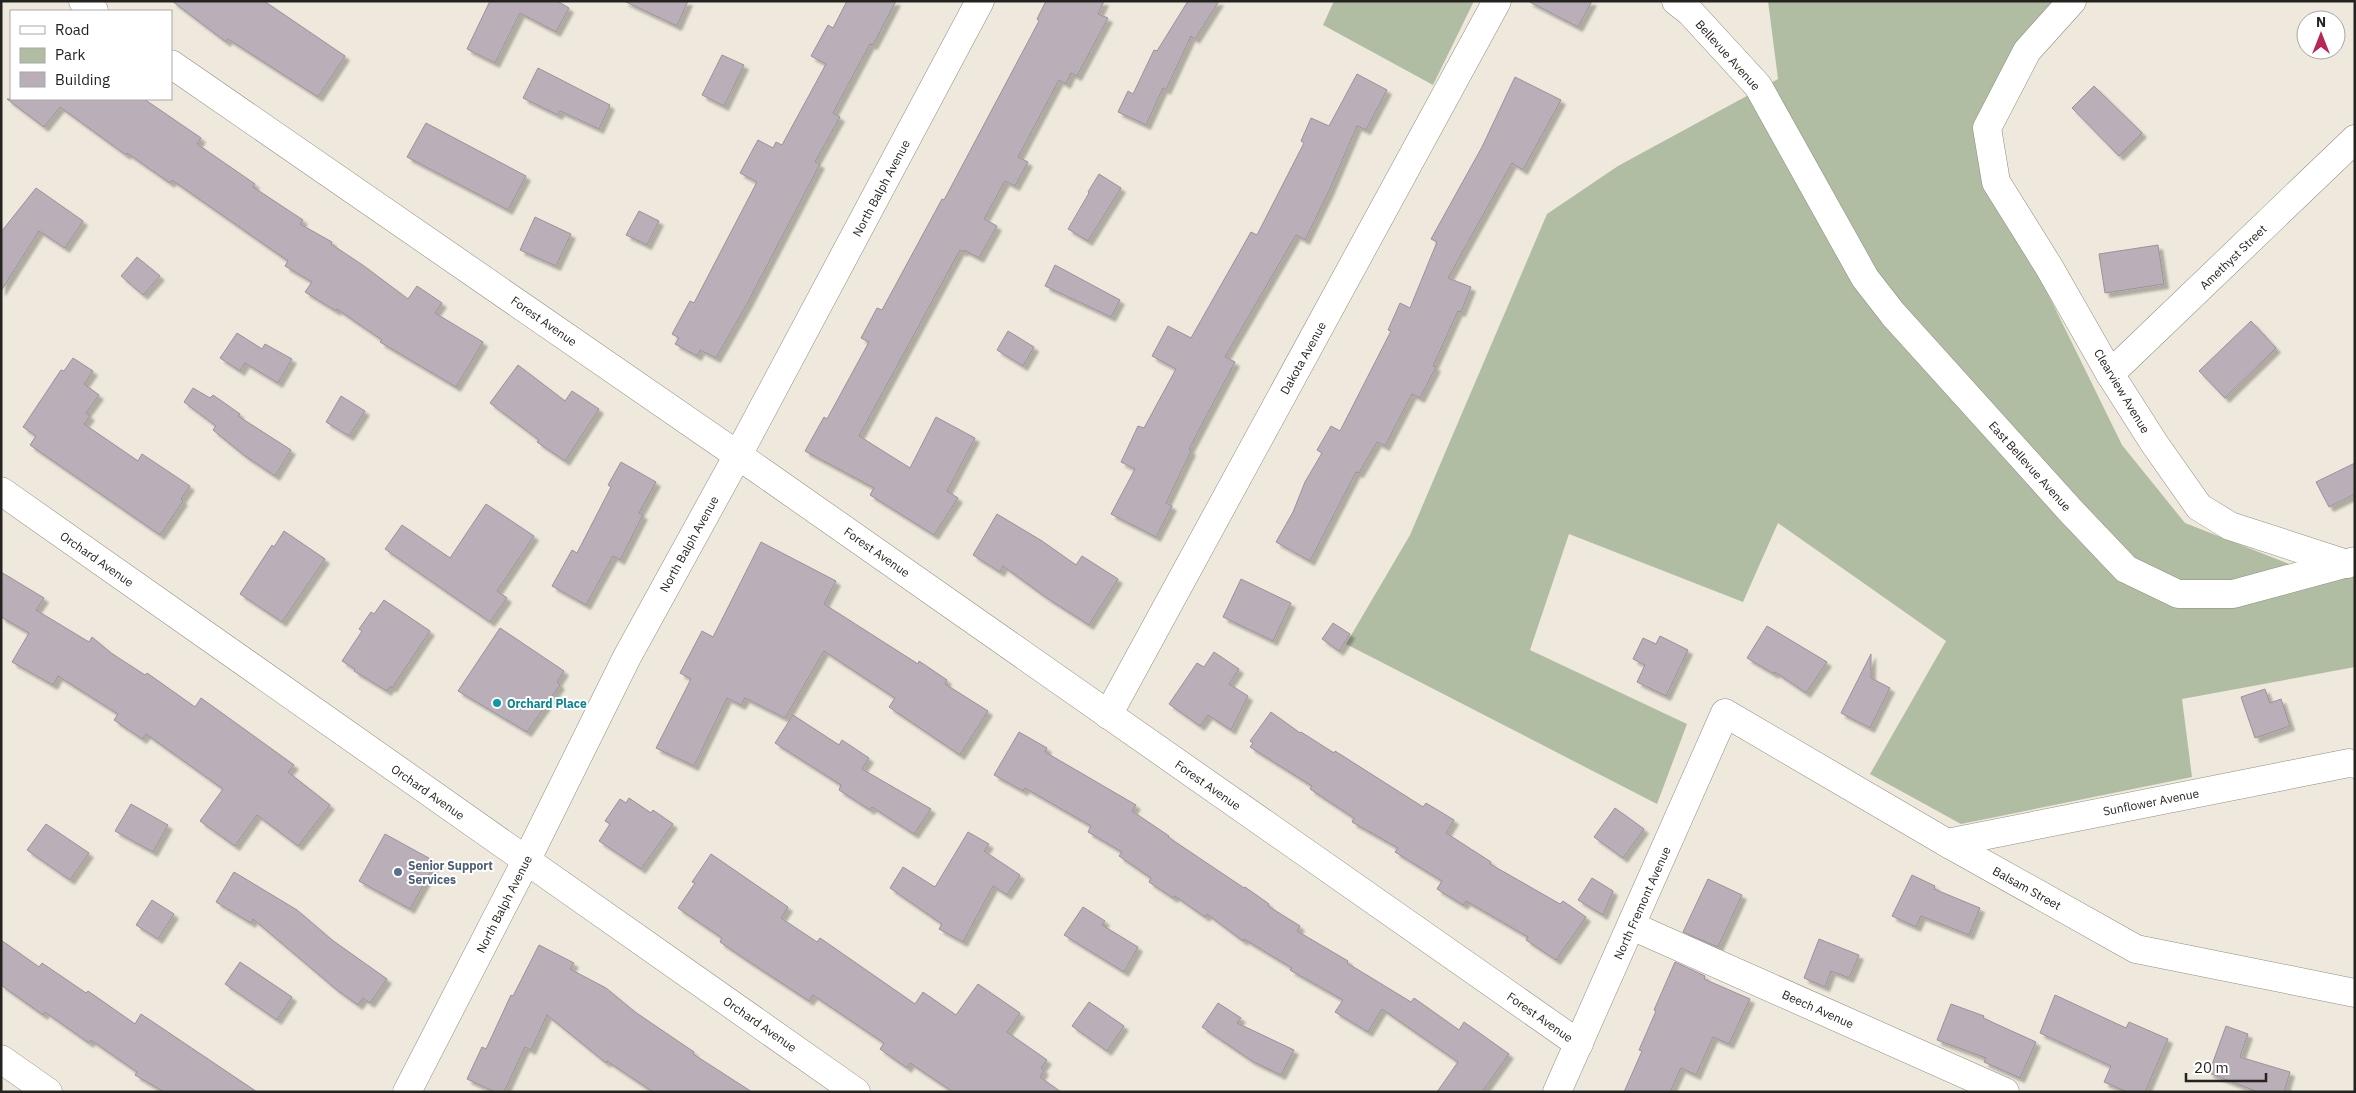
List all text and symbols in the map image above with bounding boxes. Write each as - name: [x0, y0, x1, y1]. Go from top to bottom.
- legend: [10, 10, 172, 100]
- north arrow: [2296, 10, 2346, 60]
- text: N: [2316, 13, 2326, 31]
- street label: Bellevue Avenue: [1692, 17, 1764, 94]
- text: Road: [55, 20, 90, 39]
- text: Park: [55, 45, 85, 64]
- text: Building: [55, 70, 110, 89]
- street label: North Balph Avenue: [849, 137, 913, 239]
- street label: Amethyst Street: [2196, 221, 2270, 293]
- street label: Forest Avenue: [508, 293, 580, 349]
- street label: Dakota Avenue: [1277, 319, 1329, 397]
- street label: Clearview Avenue: [2091, 346, 2153, 436]
- street label: East Bellevue Avenue: [1986, 418, 2075, 514]
- street label: North Balph Avenue: [656, 493, 722, 595]
- street label: Forest Avenue: [841, 524, 913, 580]
- street label: Orchard Avenue: [57, 528, 137, 590]
- place label: Orchard Place: [507, 696, 587, 711]
- marker: Orchard Place: [491, 697, 503, 709]
- street label: Forest Avenue: [1172, 757, 1244, 813]
- street label: Orchard Avenue: [388, 761, 468, 823]
- street label: Sunflower Avenue: [2102, 785, 2201, 819]
- street label: North Fremont Avenue: [1610, 844, 1674, 962]
- street label: North Balph Avenue: [473, 852, 535, 955]
- place label: Senior Support Services: [408, 858, 493, 887]
- street label: Balsam Street: [1990, 863, 2064, 913]
- marker: Senior Support Services: [392, 866, 404, 878]
- street label: Beech Avenue: [1780, 987, 1856, 1032]
- street label: Forest Avenue: [1504, 989, 1576, 1045]
- street label: Orchard Avenue: [720, 993, 800, 1055]
- scale bar: [2186, 1050, 2266, 1082]
- text: 20 m: [2194, 1058, 2229, 1077]

